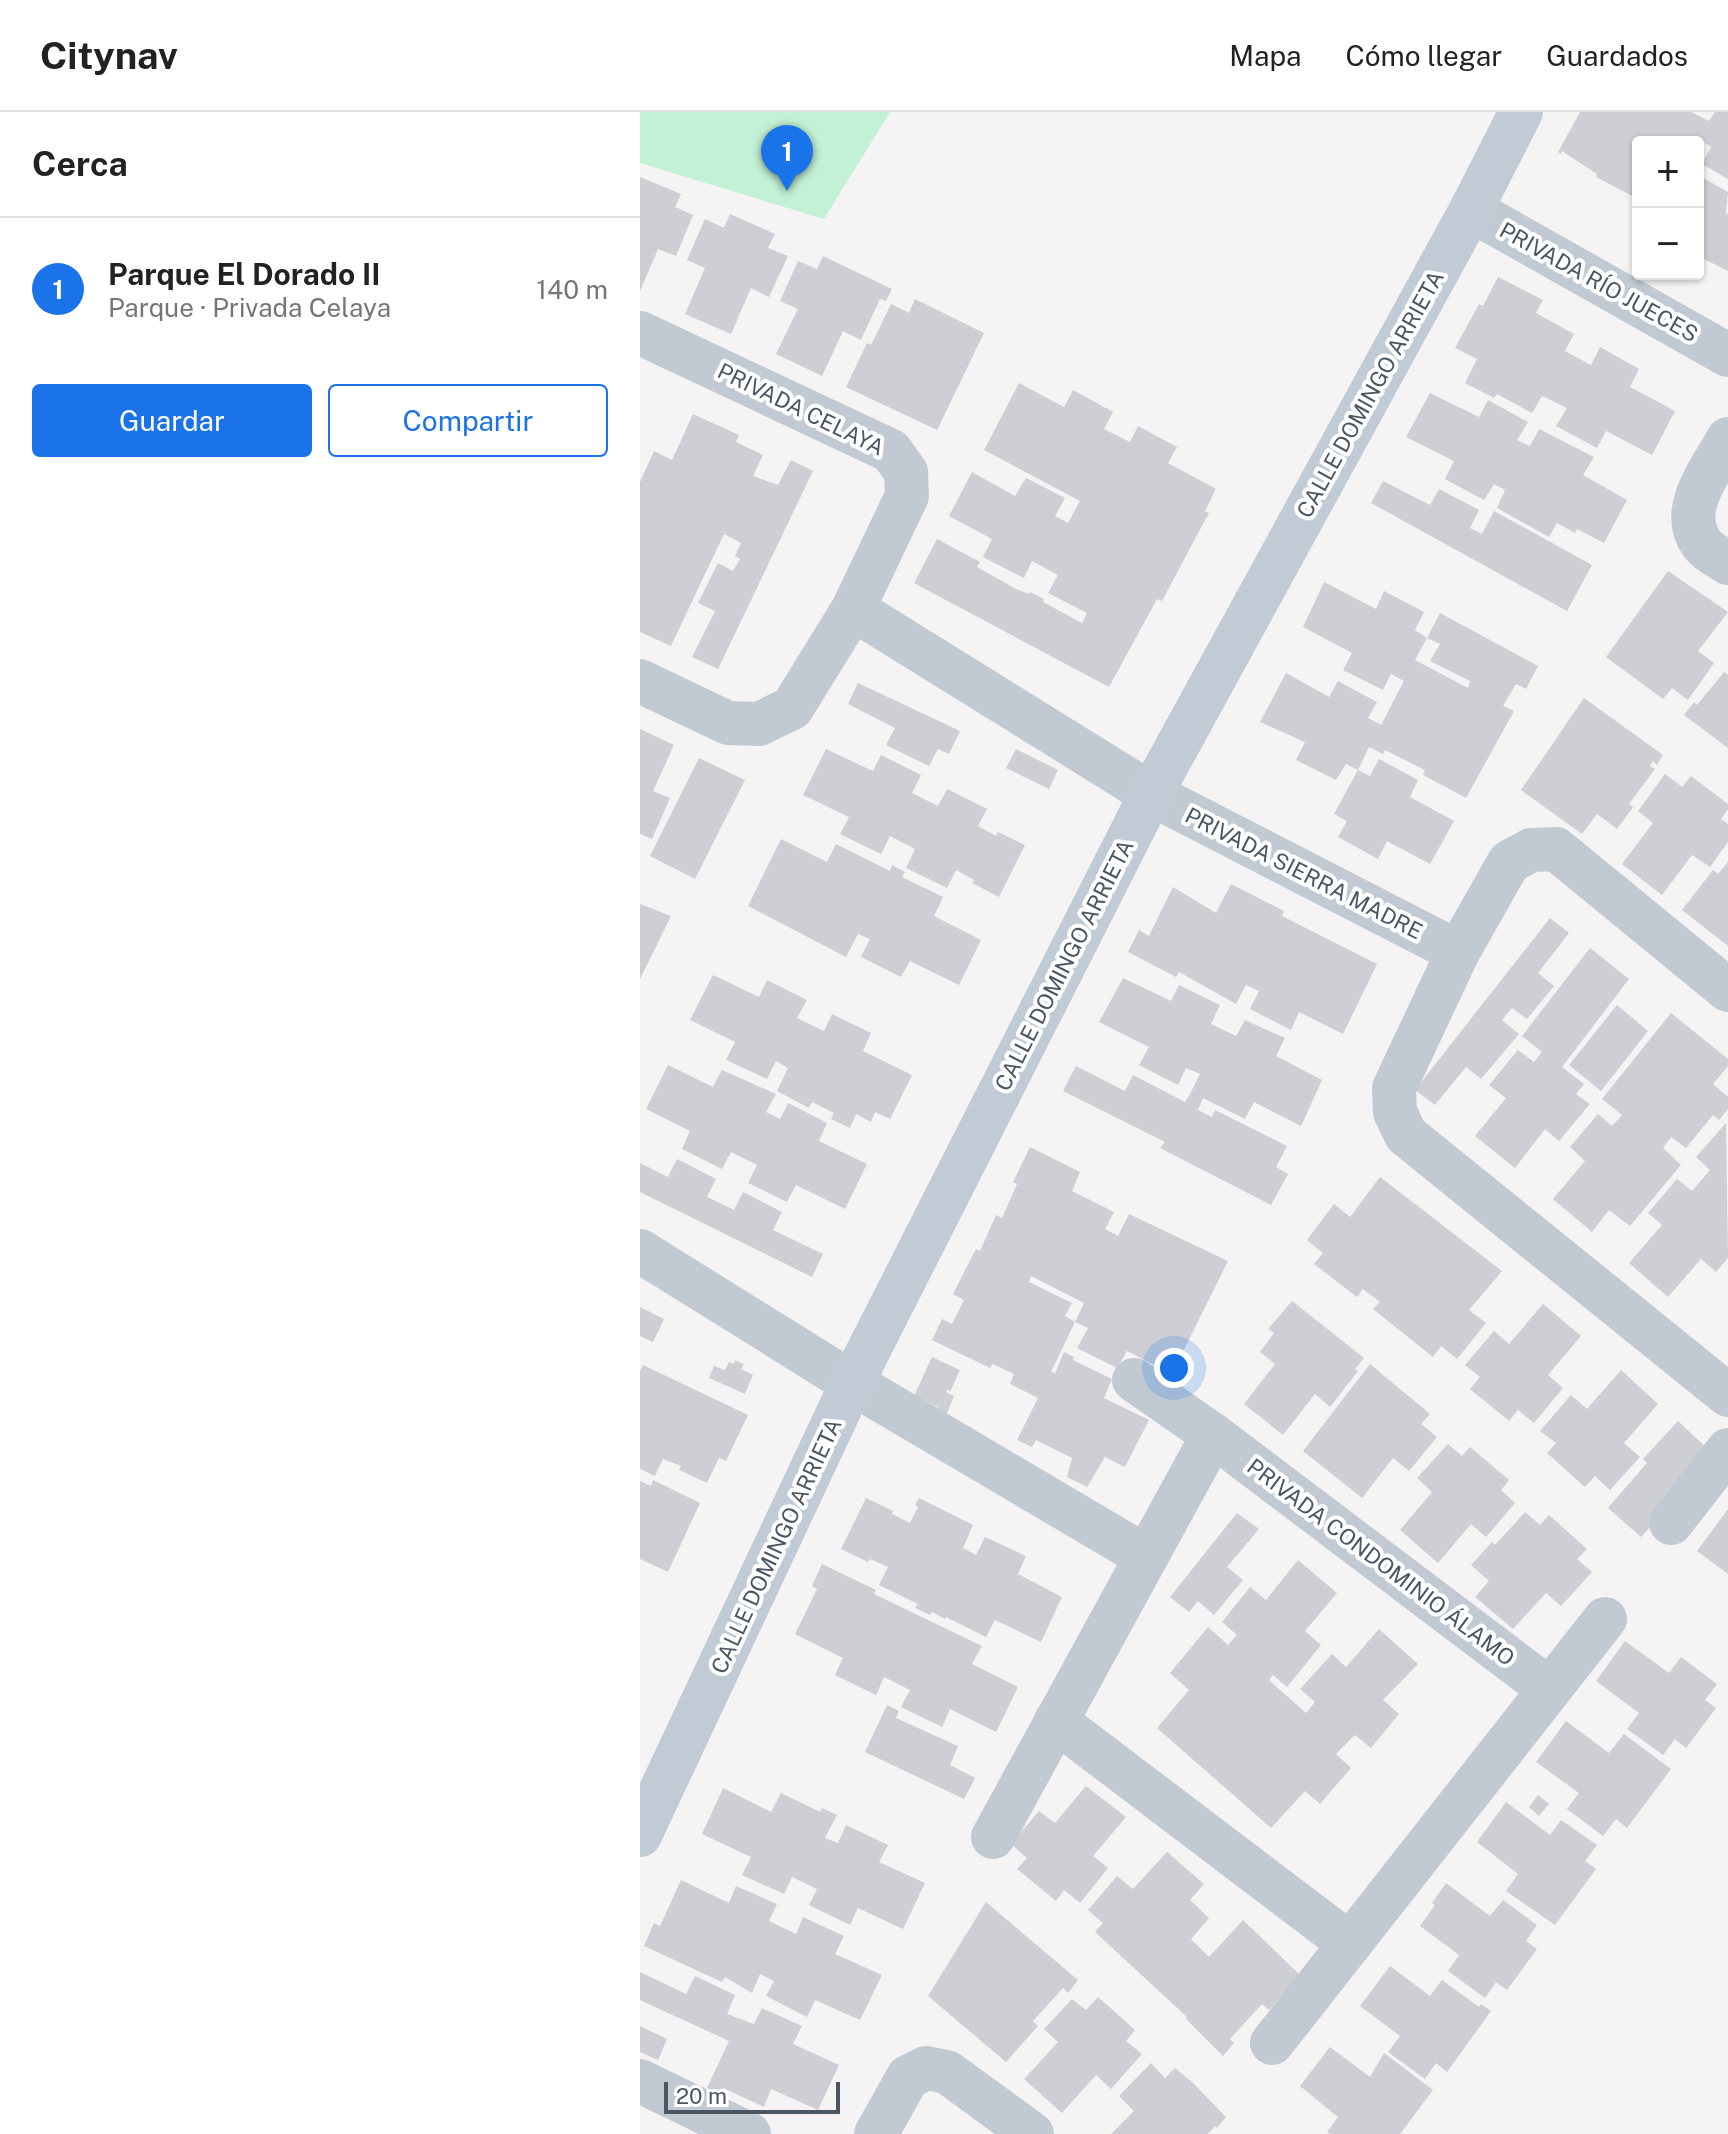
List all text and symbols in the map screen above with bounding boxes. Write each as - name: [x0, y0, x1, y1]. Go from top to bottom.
- text: Citynav: [40, 33, 178, 78]
- text: Mapa: [1229, 39, 1301, 72]
- text: Cómo llegar: [1345, 39, 1502, 72]
- text: Guardados: [1546, 39, 1688, 72]
- pin: 1: [761, 125, 813, 191]
- map controls: [1632, 136, 1704, 280]
- button: +: [1632, 136, 1704, 208]
- text: Cerca: [32, 144, 128, 184]
- button: −: [1632, 208, 1704, 280]
- street label: PRIVADA RÍO JUECES: [1495, 217, 1703, 347]
- text: Parque El Dorado II: [108, 256, 381, 292]
- street label: CALLE DOMINGO ARRIETA: [1291, 266, 1449, 522]
- text: 1: [52, 274, 64, 305]
- text: 140 m: [536, 274, 608, 305]
- text: Parque · Privada Celaya: [108, 292, 391, 323]
- street label: PRIVADA CELAYA: [714, 357, 888, 461]
- button: Guardar: [32, 384, 312, 457]
- button: Compartir: [328, 384, 608, 457]
- street label: PRIVADA SIERRA MADRE: [1181, 802, 1427, 944]
- street label: CALLE DOMINGO ARRIETA: [989, 835, 1139, 1095]
- your location: [1154, 1348, 1194, 1388]
- street label: CALLE DOMINGO ARRIETA: [705, 1414, 847, 1678]
- street label: PRIVADA CONDOMINIO ÁLAMO: [1242, 1453, 1520, 1671]
- scale bar: [664, 2078, 840, 2114]
- text: 20 m: [676, 2083, 727, 2109]

